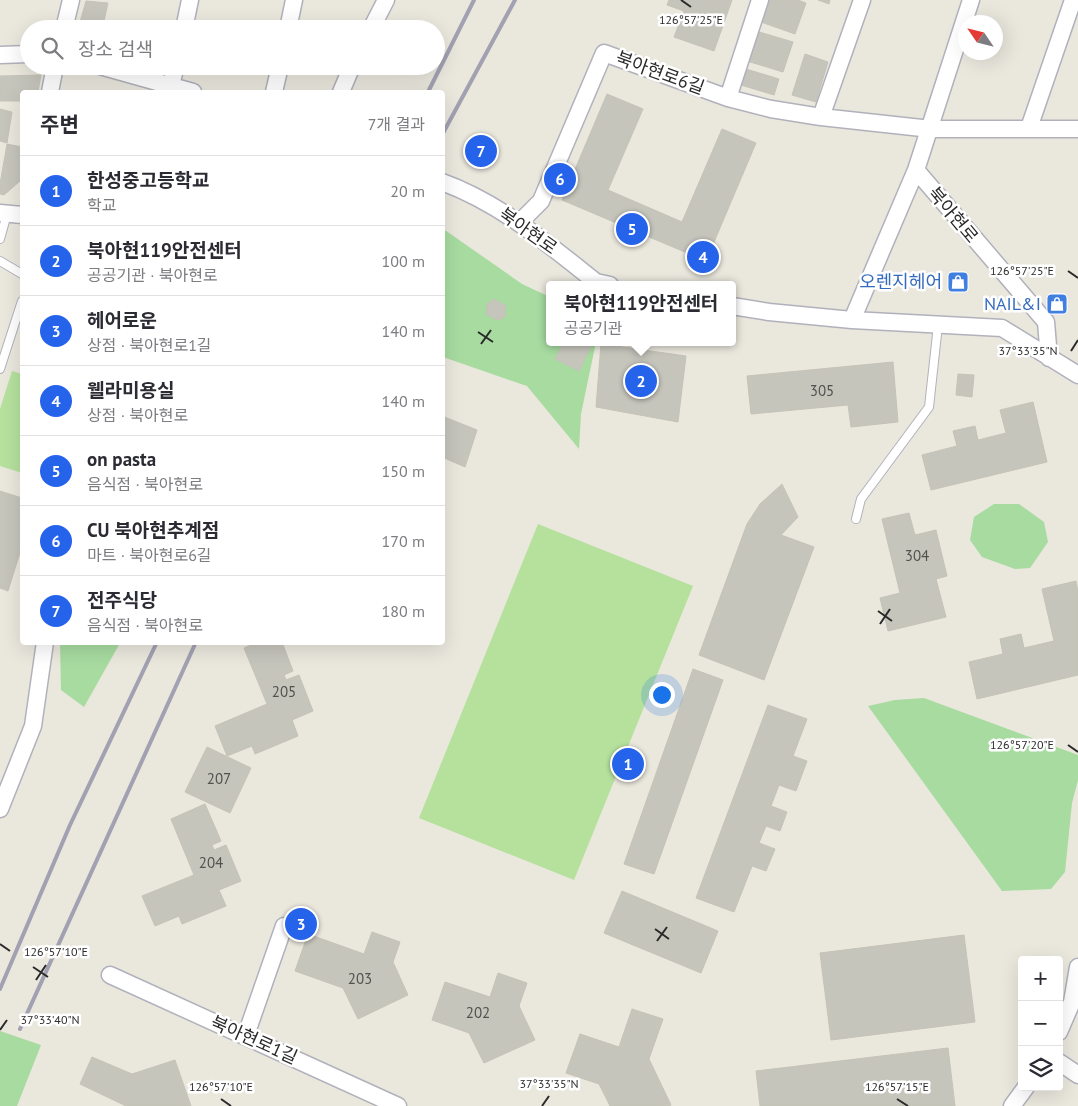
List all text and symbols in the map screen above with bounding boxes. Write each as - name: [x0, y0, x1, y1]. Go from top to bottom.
- text: 126°57'25"E: [659, 12, 723, 27]
- north arrow: [958, 15, 1003, 60]
- search box: [20, 20, 445, 75]
- icon: search: [38, 34, 66, 62]
- text: 장소 검색: [78, 37, 153, 61]
- street label: 북아현로6길: [613, 46, 708, 99]
- text: 주변: [40, 111, 79, 138]
- text: 7개 결과: [368, 114, 425, 134]
- pin: 7: [465, 132, 497, 170]
- pin: 6: [544, 160, 576, 198]
- text: 한성중고등학교: [87, 168, 209, 192]
- text: 1: [51, 181, 61, 201]
- text: 20 m: [390, 181, 425, 201]
- street label: 북아현로: [923, 182, 983, 247]
- text: 학교: [87, 195, 116, 215]
- street label: 북아현로: [495, 202, 562, 259]
- pin: 5: [616, 210, 648, 248]
- text: 북아현119안전센터: [87, 238, 242, 262]
- pin: 4: [687, 238, 719, 276]
- text: 2: [51, 251, 61, 271]
- text: 100 m: [382, 251, 425, 271]
- text: 126°57'25"E: [990, 263, 1054, 278]
- text: 공공기관 · 북아현로: [87, 265, 218, 285]
- place label: 오렌지헤어: [859, 270, 942, 293]
- shop icon: 오렌지헤어: [946, 270, 970, 294]
- popup: [546, 281, 736, 346]
- text: 북아현119안전센터: [564, 291, 718, 315]
- place label: NAIL&I: [984, 292, 1041, 315]
- shop icon: NAIL&I: [1045, 292, 1069, 316]
- text: 헤어로운: [87, 308, 157, 332]
- text: 공공기관: [564, 318, 623, 338]
- text: 3: [51, 321, 61, 341]
- text: 140 m: [382, 321, 425, 341]
- text: 상점 · 북아현로1길: [87, 335, 212, 355]
- text: 37°33'35"N: [998, 343, 1058, 358]
- pin: 2: [625, 362, 657, 400]
- text: 웰라미용실: [87, 378, 174, 402]
- house number: 305: [810, 381, 834, 400]
- text: 4: [51, 391, 61, 411]
- text: 140 m: [382, 391, 425, 411]
- text: 상점 · 북아현로: [87, 405, 188, 425]
- text: on pasta: [87, 447, 156, 471]
- text: 5: [51, 461, 61, 481]
- text: 150 m: [382, 461, 425, 481]
- text: 음식점 · 북아현로: [87, 474, 203, 494]
- text: CU 북아현추계점: [87, 518, 219, 542]
- text: 6: [51, 531, 61, 551]
- text: 170 m: [382, 531, 425, 551]
- text: 마트 · 북아현로6길: [87, 545, 212, 565]
- house number: 304: [905, 546, 929, 565]
- text: 전주식당: [87, 588, 157, 612]
- text: 7: [51, 601, 61, 621]
- text: 180 m: [382, 601, 425, 621]
- text: 음식점 · 북아현로: [87, 615, 203, 635]
- house number: 205: [272, 682, 296, 701]
- your location: [649, 682, 675, 708]
- text: 126°57'20"E: [990, 737, 1054, 752]
- pin: 1: [612, 745, 644, 783]
- house number: 207: [207, 769, 231, 788]
- house number: 204: [199, 853, 223, 872]
- pin: 3: [285, 905, 317, 943]
- text: 126°57'10"E: [24, 944, 88, 959]
- map controls: [1018, 956, 1063, 1091]
- button: +: [1018, 956, 1063, 1001]
- house number: 203: [348, 969, 372, 988]
- button: −: [1018, 1001, 1063, 1046]
- house number: 202: [466, 1003, 490, 1022]
- street label: 북아현로1길: [207, 1010, 301, 1069]
- text: 37°33'40"N: [20, 1012, 80, 1027]
- button: layers: [1018, 1046, 1063, 1091]
- text: 37°33'35"N: [519, 1076, 579, 1091]
- text: 126°57'10"E: [189, 1079, 253, 1094]
- text: 126°57'15"E: [865, 1079, 929, 1094]

